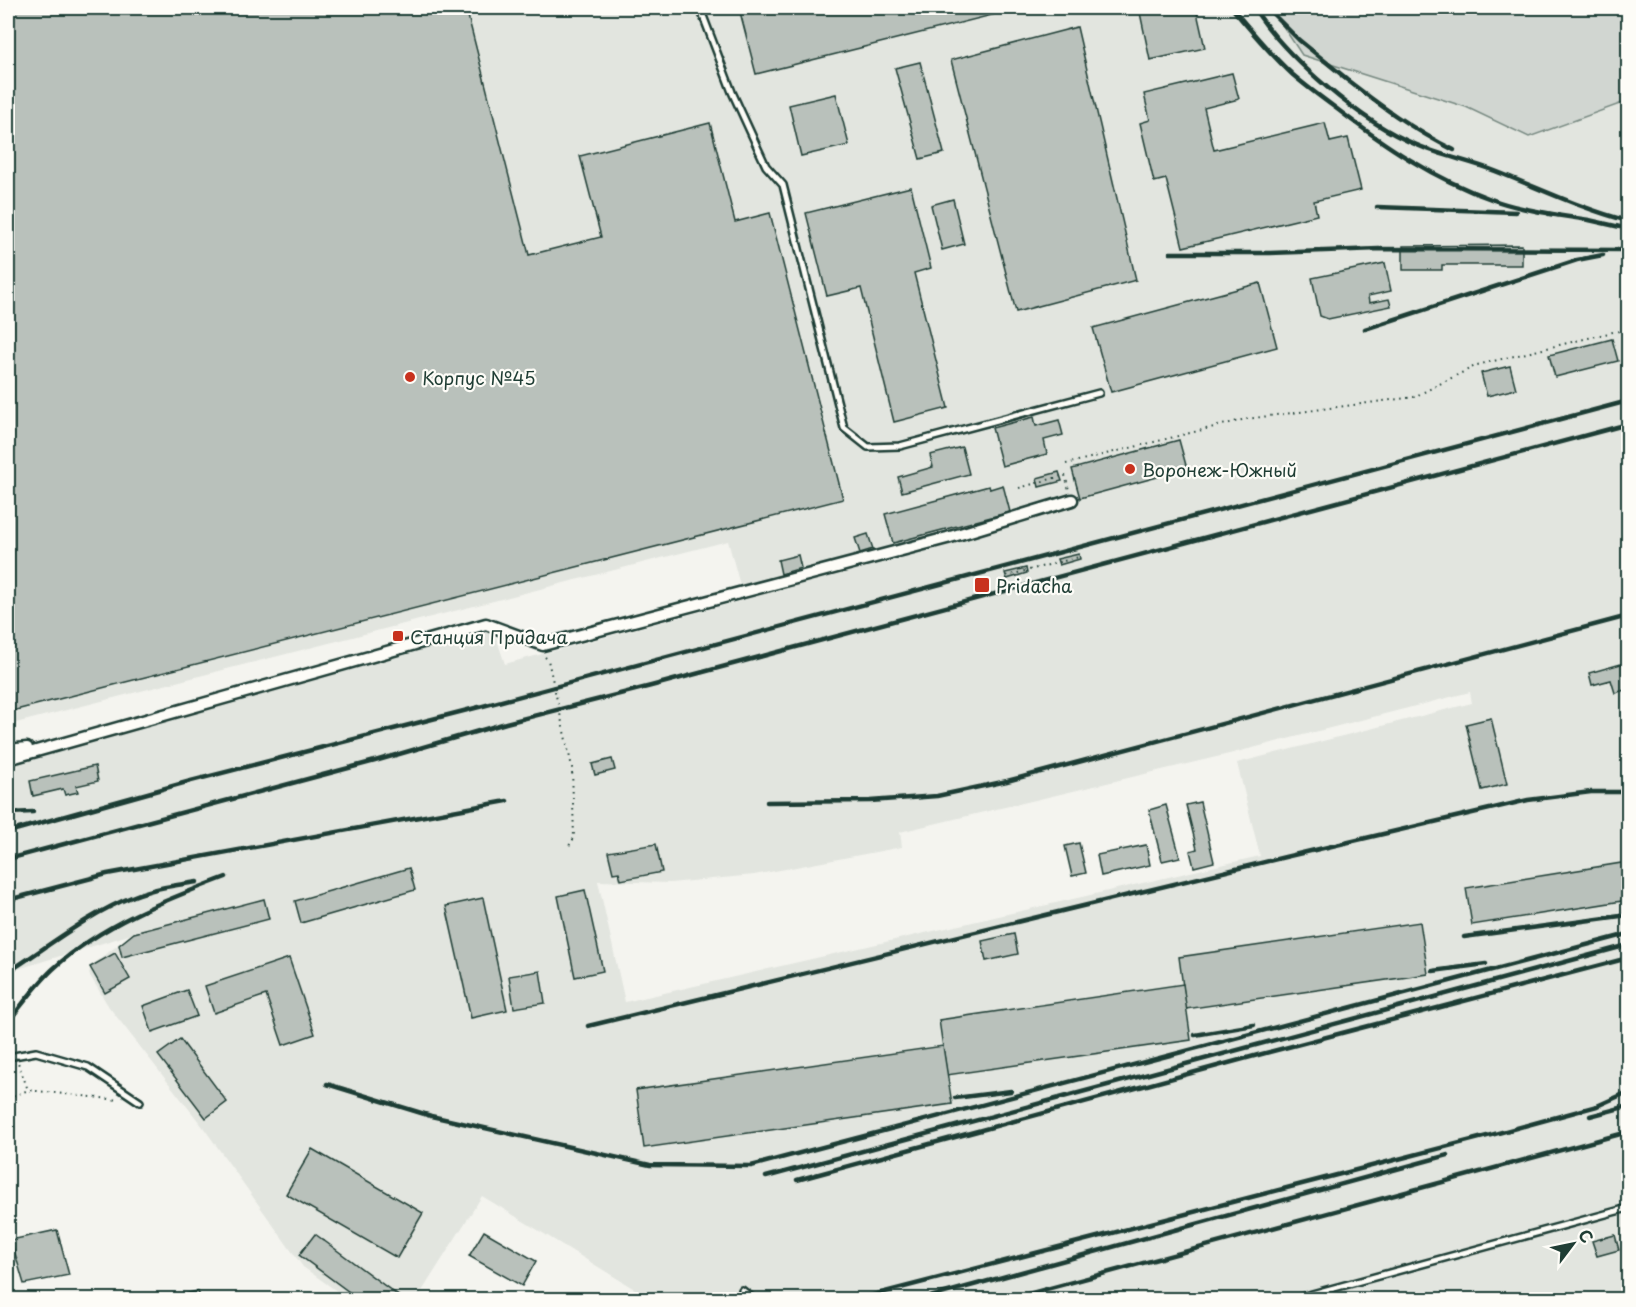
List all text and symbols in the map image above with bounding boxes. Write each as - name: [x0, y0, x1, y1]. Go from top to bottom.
- place label: Корпус №45: [422, 364, 535, 391]
- marker: Корпус №45: [403, 370, 417, 384]
- place label: Воронеж-Южный: [1142, 456, 1297, 483]
- marker: Воронеж-Южный: [1123, 462, 1137, 476]
- place label: Pridacha: [996, 572, 1073, 599]
- marker: Pridacha: [973, 576, 991, 594]
- place label: Станция Придача: [410, 623, 568, 650]
- marker: Станция Придача: [391, 629, 405, 643]
- north arrow: [1543, 1214, 1603, 1274]
- text: С: [1573, 1224, 1600, 1247]

